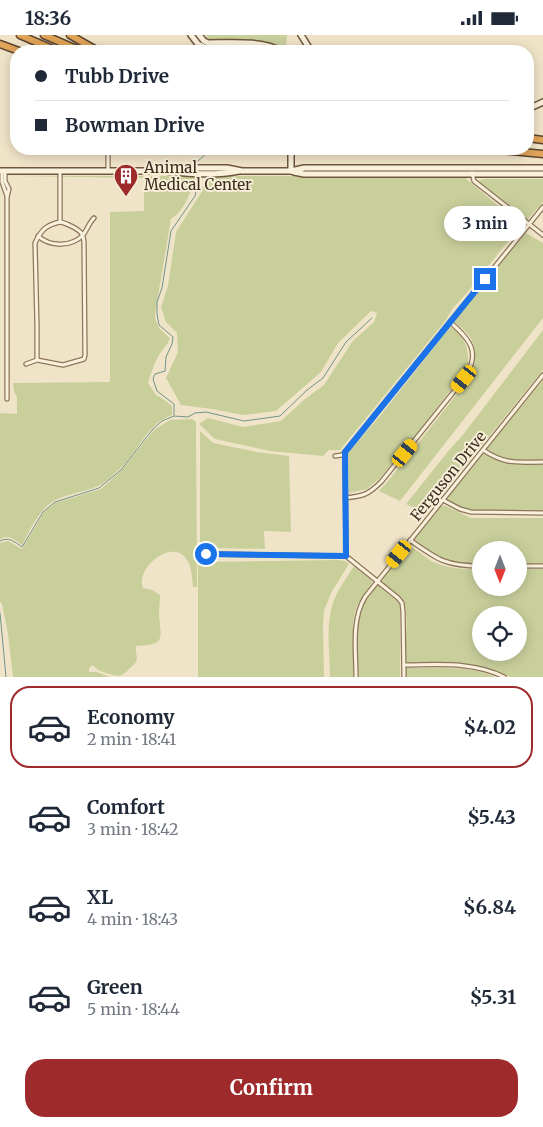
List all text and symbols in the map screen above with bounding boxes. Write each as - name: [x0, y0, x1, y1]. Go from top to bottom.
- text: 18:36: [25, 6, 71, 30]
- text: Tubb Drive: [65, 64, 169, 88]
- text: Bowman Drive: [65, 113, 204, 137]
- place label: Animal Medical Center: [143, 158, 252, 194]
- building icon: Animal Medical Center: [113, 163, 139, 197]
- callout: 3 min: [444, 207, 526, 241]
- text: 3 min: [462, 213, 508, 233]
- route end: [474, 268, 496, 290]
- car: [448, 363, 479, 395]
- street label: Ferguson Drive: [406, 427, 490, 525]
- car: [389, 437, 420, 469]
- car: [383, 538, 414, 570]
- north arrow: [472, 541, 528, 596]
- map controls: [472, 541, 527, 661]
- route start: [195, 543, 217, 565]
- button: locate: [472, 606, 527, 661]
- icon: car: [27, 705, 72, 750]
- text: Economy: [87, 705, 175, 729]
- text: $4.02: [464, 715, 516, 739]
- text: 2 min · 18:41: [87, 729, 176, 749]
- icon: car: [27, 795, 72, 840]
- text: Comfort: [87, 795, 165, 819]
- text: $5.43: [467, 805, 516, 829]
- text: 3 min · 18:42: [87, 819, 178, 839]
- icon: car: [27, 885, 72, 930]
- text: XL: [87, 885, 113, 909]
- text: $6.84: [463, 895, 516, 919]
- text: 4 min · 18:43: [87, 909, 178, 929]
- icon: car: [27, 975, 72, 1020]
- text: Green: [87, 975, 143, 999]
- text: $5.31: [470, 985, 516, 1009]
- text: 5 min · 18:44: [87, 999, 180, 1019]
- button: Confirm: [25, 1059, 518, 1117]

